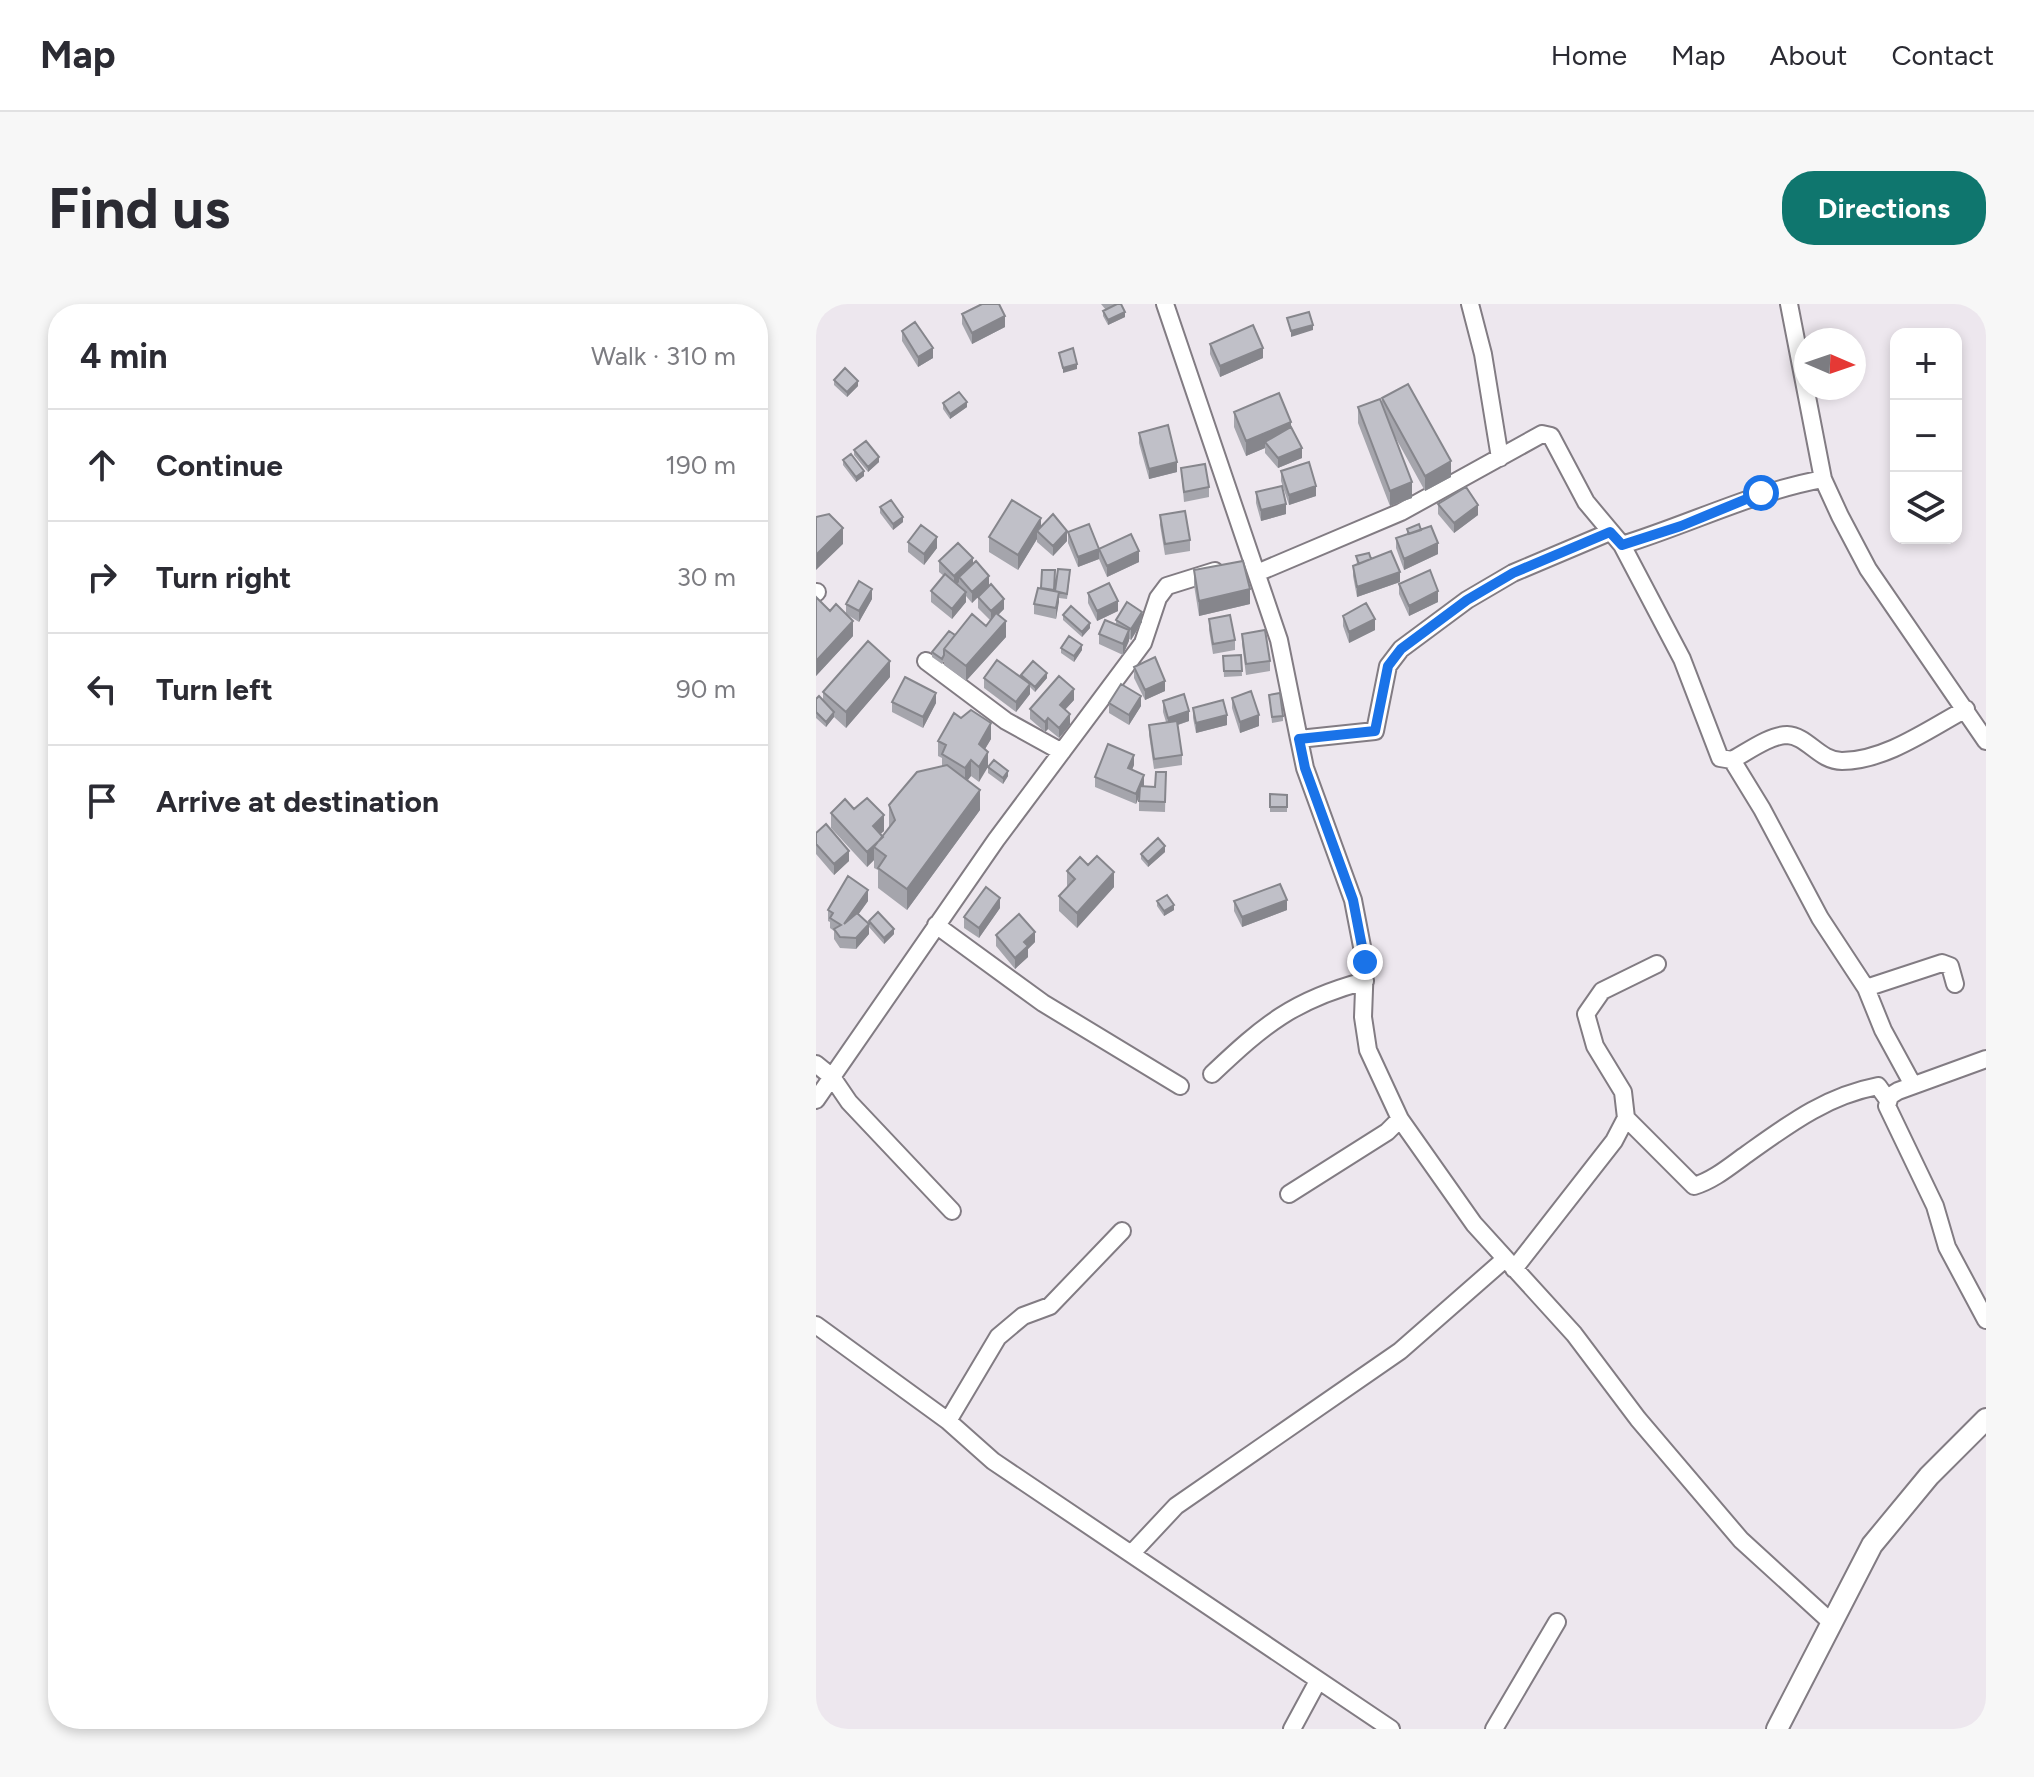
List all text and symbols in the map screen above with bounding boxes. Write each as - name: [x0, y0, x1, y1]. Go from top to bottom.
- text: Map: [40, 32, 116, 78]
- text: Home: [1551, 38, 1627, 72]
- text: Map: [1671, 38, 1726, 72]
- text: About: [1770, 38, 1847, 72]
- text: Contact: [1891, 38, 1994, 72]
- button: Directions: [1782, 171, 1986, 245]
- text: Find us: [48, 175, 230, 242]
- north arrow: [1794, 328, 1866, 400]
- map controls: [1890, 328, 1962, 544]
- button: +: [1890, 328, 1962, 400]
- text: 4 min: [80, 336, 167, 377]
- text: Walk · 310 m: [591, 340, 736, 372]
- button: −: [1890, 400, 1962, 472]
- icon: ahead: [80, 443, 124, 487]
- text: Continue: [156, 447, 283, 484]
- text: 190 m: [665, 449, 736, 481]
- button: layers: [1890, 472, 1962, 544]
- route start: [1743, 475, 1779, 511]
- icon: right: [80, 555, 124, 599]
- text: Turn right: [156, 559, 291, 596]
- text: 30 m: [677, 561, 736, 593]
- icon: left: [80, 667, 124, 711]
- text: Turn left: [156, 671, 273, 708]
- text: 90 m: [676, 673, 736, 705]
- icon: arrive: [80, 779, 124, 823]
- text: Arrive at destination: [156, 783, 439, 820]
- route end: [1347, 944, 1383, 980]

